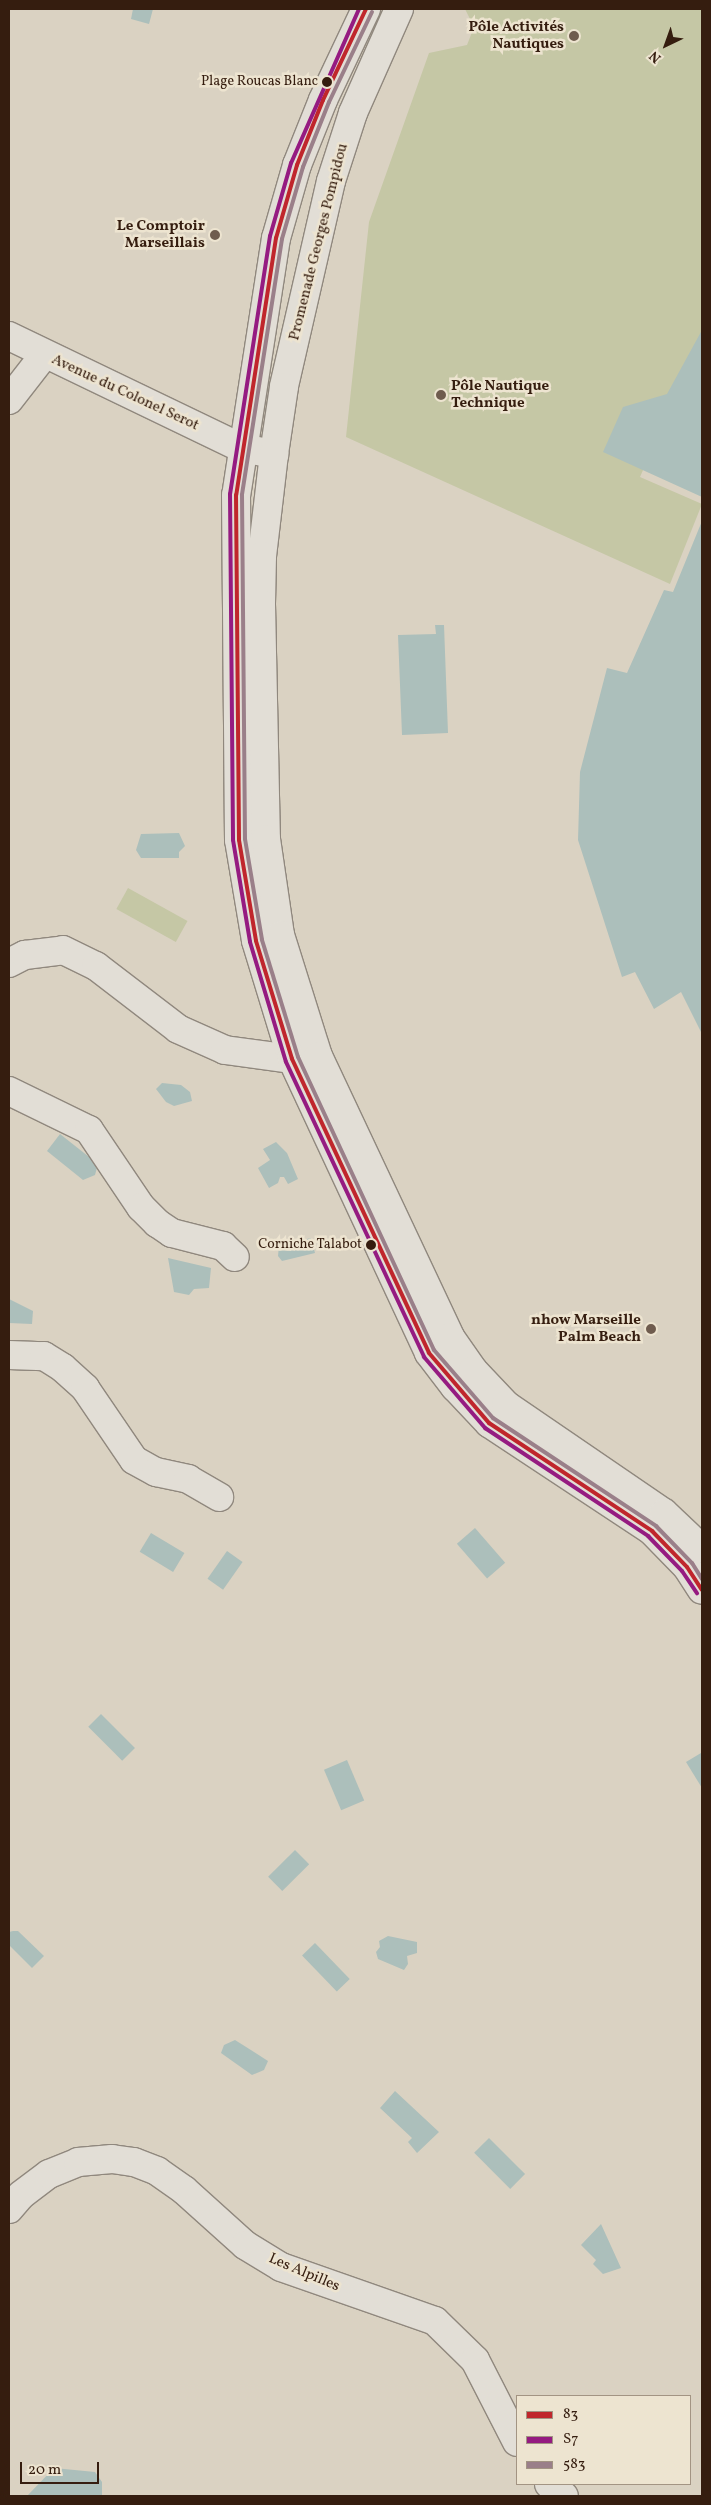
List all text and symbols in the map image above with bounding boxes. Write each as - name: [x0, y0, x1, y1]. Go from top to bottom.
- place label: Pôle Activités Nautiques: [468, 18, 564, 53]
- north arrow: [641, 20, 691, 70]
- marker: Pôle Activités Nautiques: [568, 30, 580, 42]
- text: N: [645, 46, 666, 67]
- place label: Plage Roucas Blanc: [201, 74, 318, 90]
- marker: Plage Roucas Blanc: [322, 77, 332, 87]
- street label: Promenade Georges Pompidou: [286, 142, 352, 342]
- place label: Le Comptoir Marseillais: [117, 217, 205, 252]
- marker: Le Comptoir Marseillais: [209, 229, 221, 241]
- street label: Avenue du Colonel Serot: [48, 351, 202, 435]
- place label: Pôle Nautique Technique: [451, 377, 549, 412]
- marker: Pôle Nautique Technique: [435, 389, 447, 401]
- place label: Corniche Talabot: [258, 1237, 362, 1253]
- marker: Corniche Talabot: [366, 1240, 376, 1250]
- place label: nhow Marseille Palm Beach: [531, 1311, 641, 1346]
- marker: nhow Marseille Palm Beach: [645, 1323, 657, 1335]
- street label: Les Alpilles: [266, 2250, 342, 2296]
- legend: [516, 2395, 691, 2485]
- text: 83: [563, 2404, 578, 2425]
- text: S7: [563, 2429, 579, 2450]
- scale bar: [22, 2452, 101, 2484]
- text: 583: [563, 2454, 586, 2475]
- text: 20 m: [28, 2460, 61, 2481]

